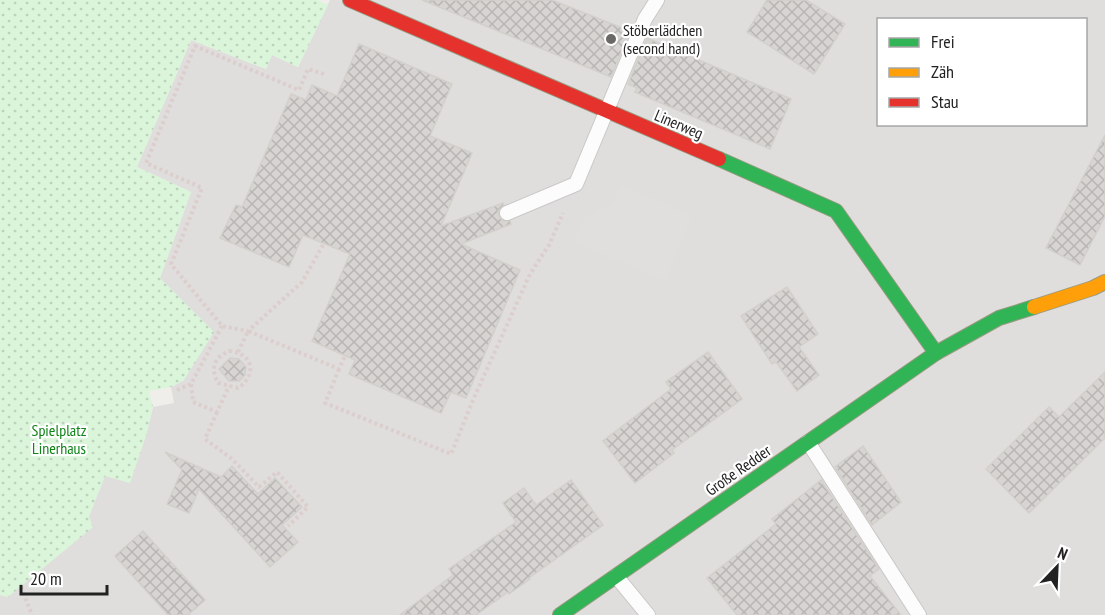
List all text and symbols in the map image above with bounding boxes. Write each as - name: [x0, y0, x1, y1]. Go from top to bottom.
- legend: [877, 18, 1087, 126]
- place label: Stöberlädchen (second hand): [623, 20, 702, 58]
- text: Frei: [931, 30, 955, 53]
- marker: Stöberlädchen (second hand): [604, 32, 618, 46]
- text: Zäh: [931, 60, 954, 83]
- text: Stau: [931, 90, 959, 113]
- street label: Linerweg: [652, 105, 706, 143]
- park label: Spielplatz Linerhaus: [32, 420, 87, 458]
- street label: Große Redder: [701, 440, 775, 500]
- north arrow: [1027, 537, 1087, 597]
- text: N: [1055, 542, 1071, 564]
- scale bar: [21, 558, 106, 596]
- text: 20 m: [30, 567, 62, 590]

